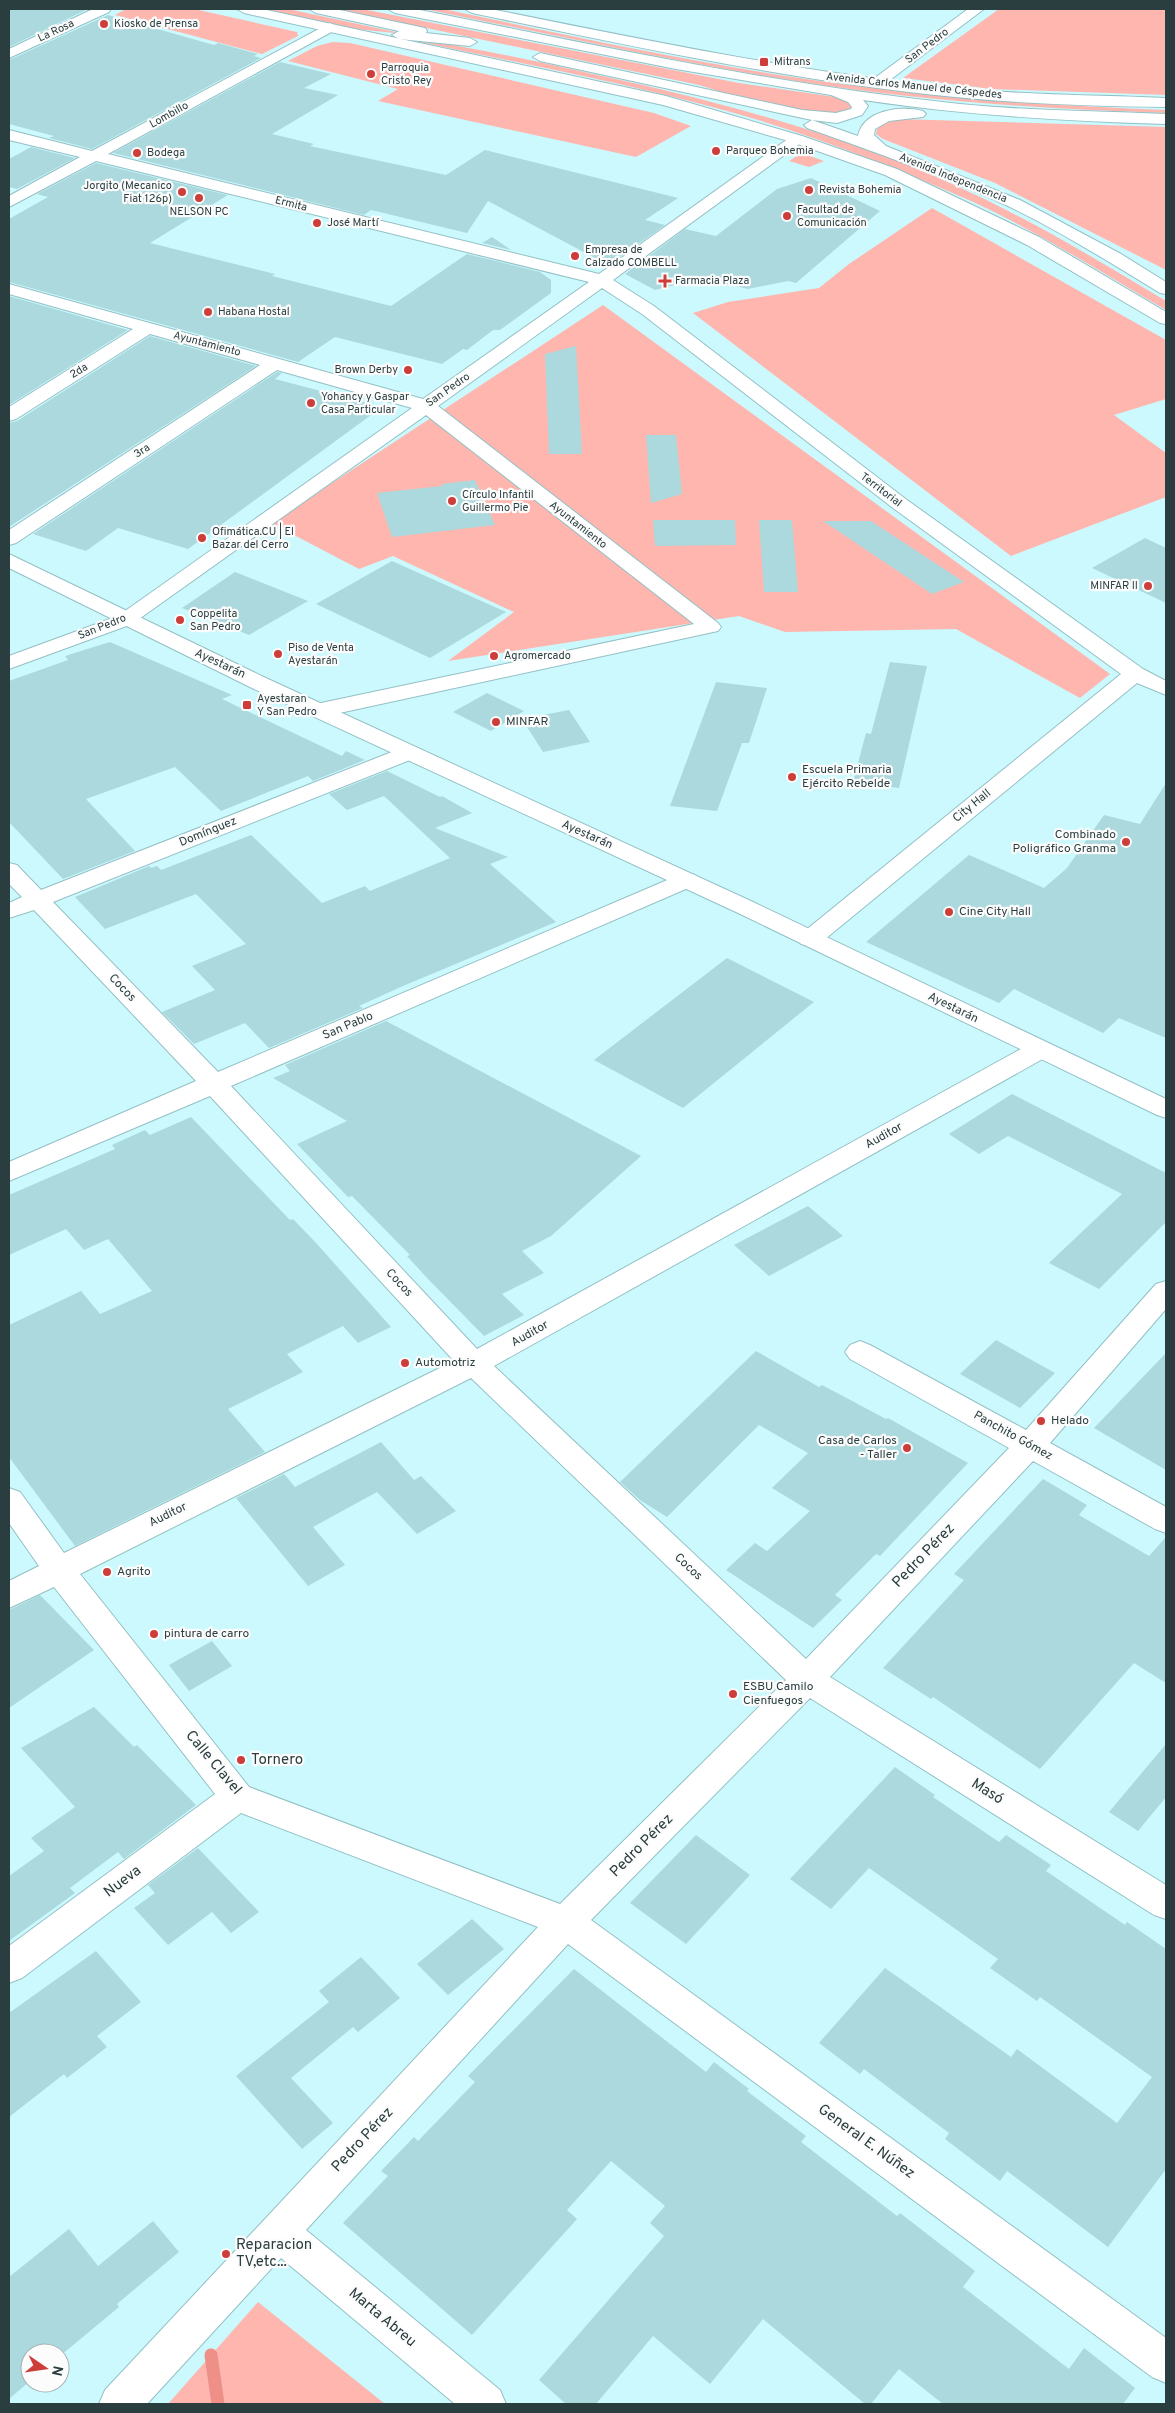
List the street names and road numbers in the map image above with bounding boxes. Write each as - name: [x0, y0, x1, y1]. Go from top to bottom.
- street label: La Rosa: [36, 16, 77, 45]
- street label: San Pedro: [903, 25, 951, 67]
- street label: Avenida Carlos Manuel de Céspedes: [825, 70, 1003, 102]
- street label: Lombillo: [147, 99, 191, 131]
- street label: Avenida Independencia: [897, 150, 1009, 206]
- street label: Ermita: [273, 193, 309, 215]
- street label: Ayuntamiento: [172, 328, 242, 360]
- street label: 2da: [67, 360, 91, 382]
- street label: San Pedro: [423, 370, 473, 410]
- street label: 3ra: [131, 441, 153, 461]
- street label: Territorial: [857, 470, 905, 510]
- street label: Ayuntamiento: [546, 498, 610, 552]
- street label: San Pedro: [76, 611, 128, 643]
- street label: Ayestarán: [192, 645, 248, 683]
- street label: City Hall: [949, 786, 995, 826]
- street label: Domínguez: [177, 813, 239, 851]
- street label: Ayestarán: [559, 817, 615, 853]
- street label: Cocos: [105, 971, 139, 1005]
- street label: Ayestarán: [925, 989, 981, 1027]
- street label: San Pablo: [320, 1008, 376, 1044]
- street label: Auditor: [862, 1119, 906, 1153]
- street label: Cocos: [382, 1265, 416, 1301]
- street label: Auditor: [508, 1317, 552, 1351]
- street label: Panchito Gómez: [971, 1408, 1055, 1464]
- street label: Auditor: [146, 1499, 190, 1531]
- street label: Pedro Pérez: [889, 1520, 959, 1592]
- street label: Cocos: [670, 1550, 706, 1584]
- street label: Calle Clavel: [181, 1727, 245, 1799]
- street label: Masó: [967, 1775, 1007, 1809]
- street label: Pedro Pérez: [606, 1810, 678, 1882]
- street label: Nueva: [100, 1862, 146, 1902]
- street label: General E. Núñez: [814, 2100, 918, 2184]
- street label: Pedro Pérez: [328, 2103, 398, 2177]
- street label: Marta Abreu: [344, 2284, 420, 2352]

